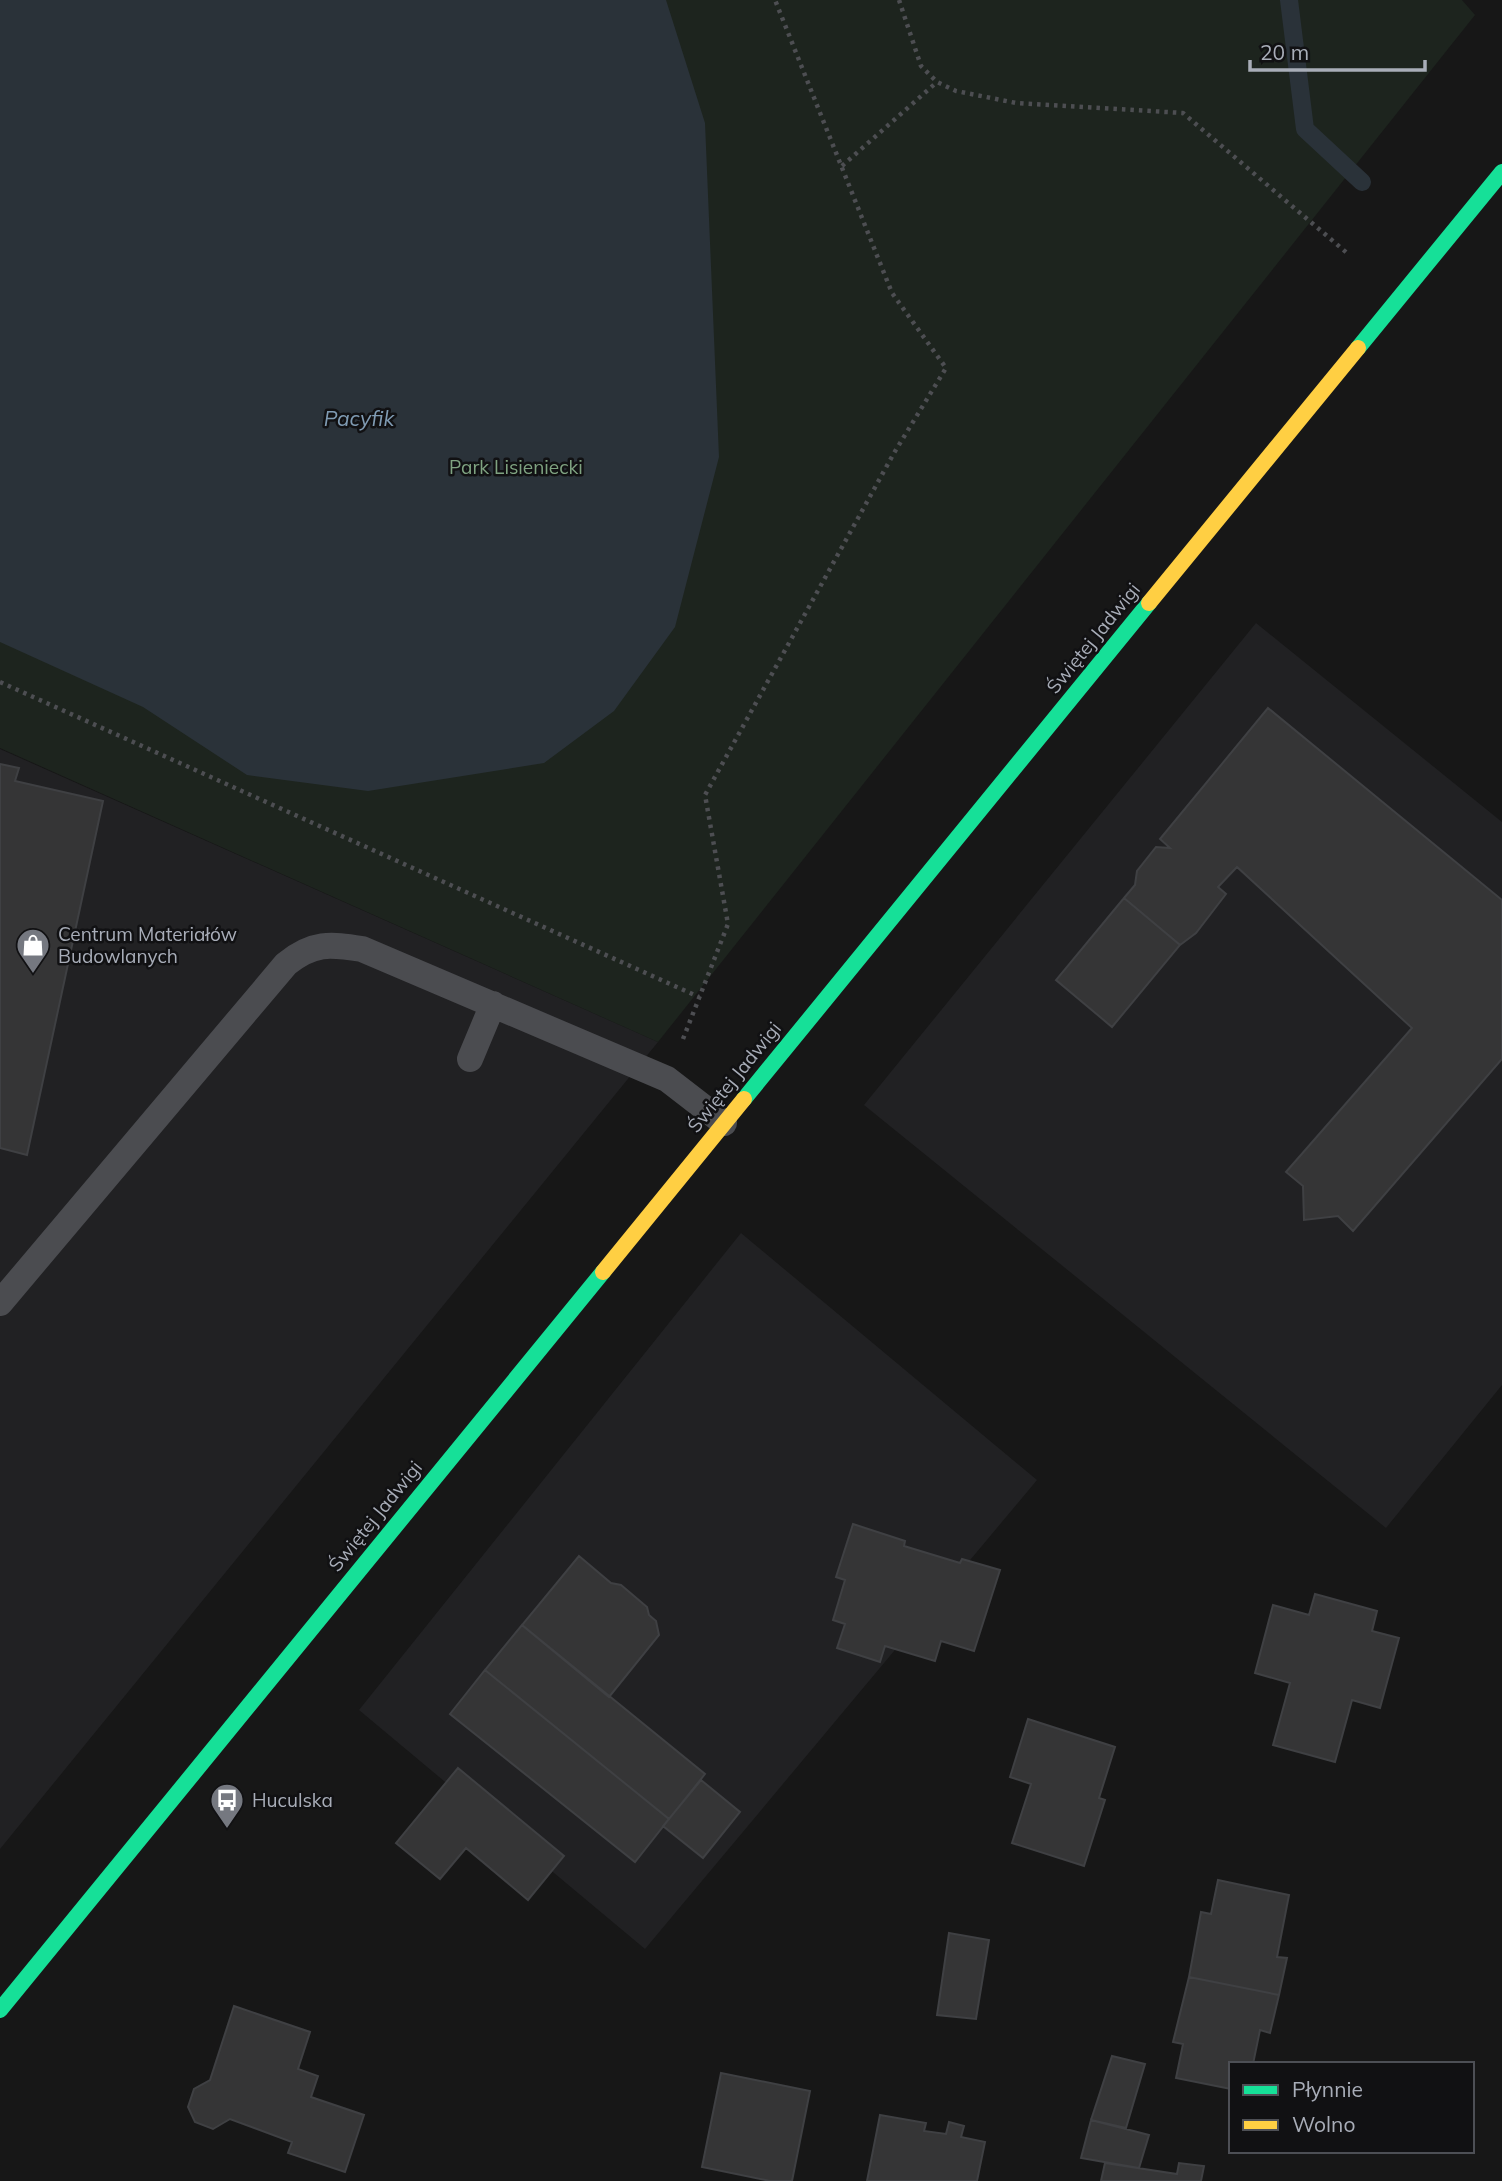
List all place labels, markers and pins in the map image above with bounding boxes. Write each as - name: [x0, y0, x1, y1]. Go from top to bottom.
- place label: Centrum Materiałów Budowlanych: [58, 922, 237, 968]
- shop icon: Centrum Materiałów Budowlanych: [14, 926, 52, 975]
- bus stop icon: Huculska: [208, 1781, 246, 1830]
- place label: Huculska: [252, 1788, 333, 1812]

